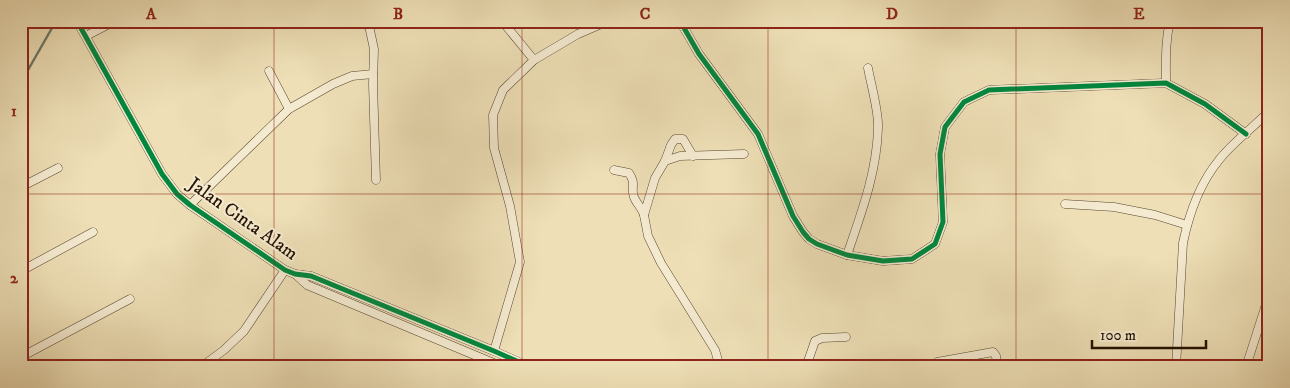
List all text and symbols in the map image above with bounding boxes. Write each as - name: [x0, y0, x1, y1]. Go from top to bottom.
- text: A: [145, 4, 157, 24]
- text: B: [393, 4, 403, 24]
- text: C: [640, 4, 650, 24]
- text: D: [886, 4, 898, 24]
- text: E: [1133, 4, 1145, 24]
- text: 1: [11, 101, 17, 121]
- street label: Jalan Cinta Alam: [182, 172, 302, 265]
- text: 2: [10, 268, 19, 288]
- scale bar: [1092, 318, 1206, 350]
- text: 100 m: [1100, 326, 1136, 345]

